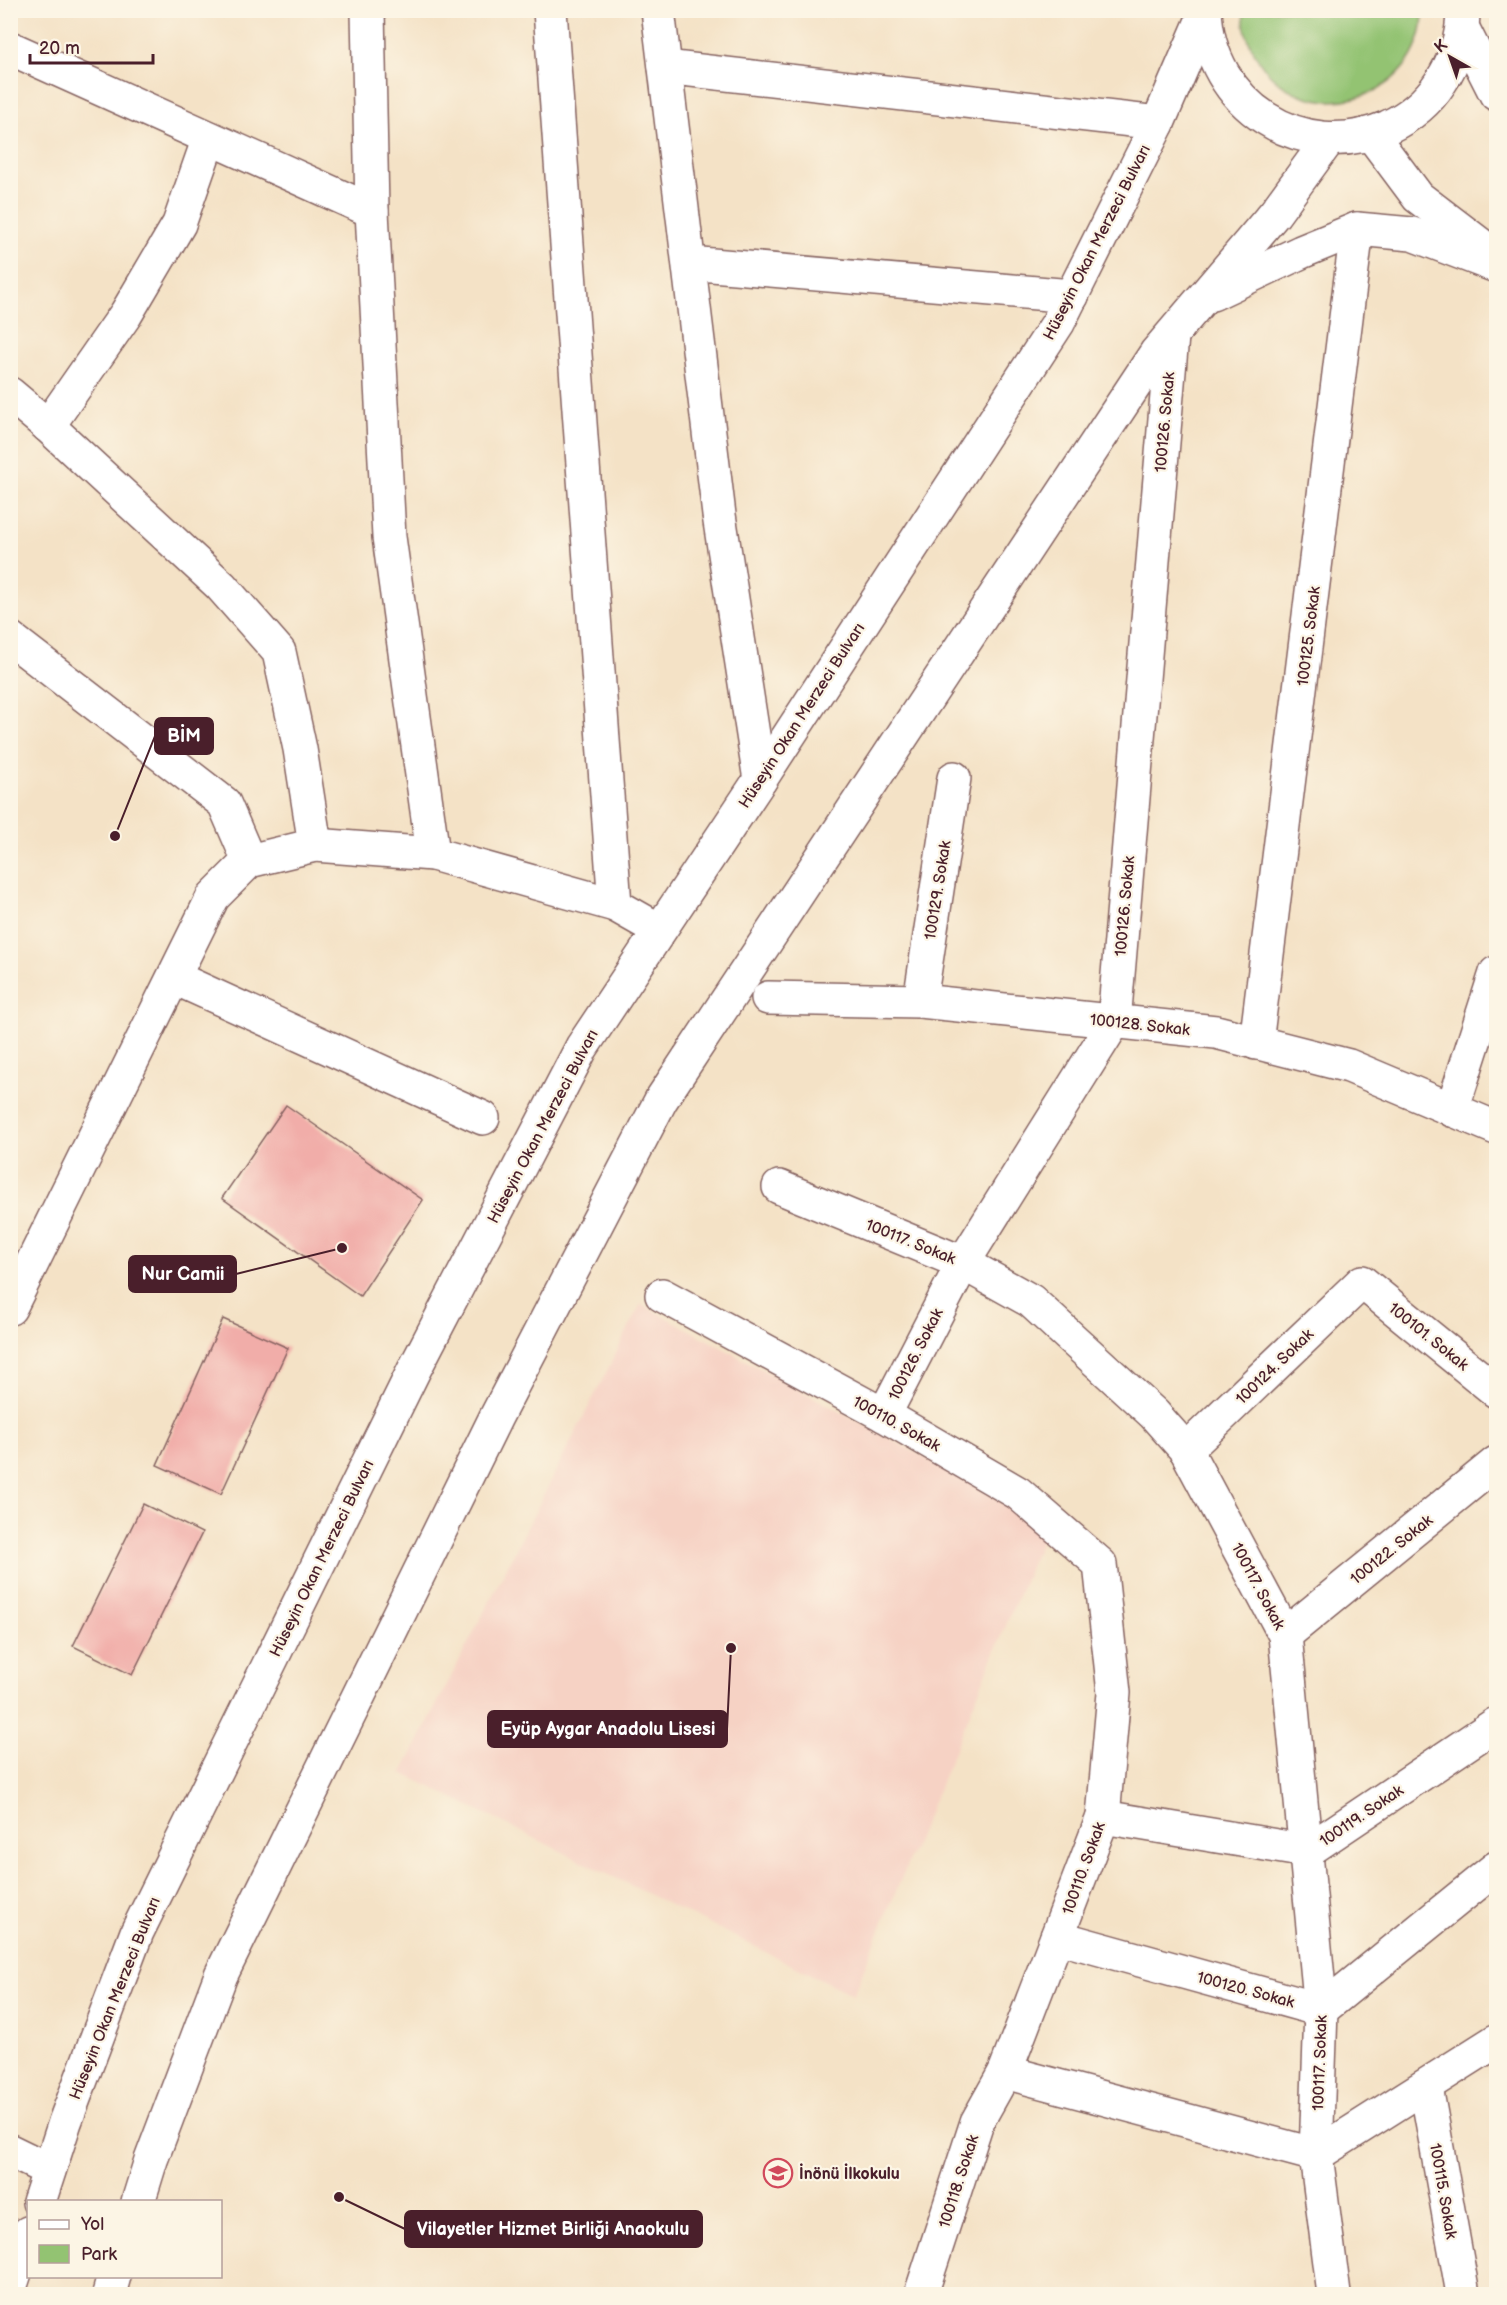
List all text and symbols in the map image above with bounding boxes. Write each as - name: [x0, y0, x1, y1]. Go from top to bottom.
- scale bar: [30, 27, 153, 65]
- north arrow: [1420, 27, 1480, 87]
- text: K: [1431, 36, 1452, 57]
- text: 20 m: [39, 38, 80, 59]
- street label: Hüseyin Okan Merzeci Bulvarı: [1040, 142, 1155, 344]
- street label: 100126. Sokak: [1152, 371, 1179, 473]
- street label: 100125. Sokak: [1294, 585, 1325, 687]
- street label: Hüseyin Okan Merzeci Bulvarı: [735, 620, 869, 812]
- callout: BİM: [155, 718, 213, 754]
- text: BİM: [167, 723, 201, 747]
- street label: 100129. Sokak: [921, 839, 956, 941]
- street label: 100126. Sokak: [1112, 855, 1139, 957]
- street label: 100128. Sokak: [1089, 1011, 1191, 1040]
- street label: Hüseyin Okan Merzeci Bulvarı: [484, 1027, 603, 1227]
- street label: 100117. Sokak: [863, 1216, 958, 1269]
- callout: Nur Camii: [129, 1256, 236, 1292]
- text: Nur Camii: [142, 1264, 224, 1285]
- street label: 100101. Sokak: [1384, 1299, 1472, 1375]
- street label: 100126. Sokak: [885, 1305, 948, 1404]
- street label: 100124. Sokak: [1232, 1325, 1318, 1409]
- street label: 100110. Sokak: [849, 1392, 944, 1456]
- street label: Hüseyin Okan Merzeci Bulvarı: [266, 1457, 378, 1660]
- street label: 100122. Sokak: [1347, 1511, 1437, 1589]
- street label: 100117. Sokak: [1227, 1540, 1289, 1634]
- callout: Eyüp Aygar Anadolu Lisesi: [488, 1711, 727, 1747]
- text: Eyüp Aygar Anadolu Lisesi: [501, 1719, 715, 1740]
- street label: 100119. Sokak: [1316, 1781, 1407, 1851]
- street label: 100110. Sokak: [1059, 1819, 1110, 1917]
- street label: Hüseyin Okan Merzeci Bulvarı: [66, 1894, 165, 2103]
- street label: 100120. Sokak: [1195, 1968, 1297, 2013]
- street label: 100117. Sokak: [1309, 2015, 1332, 2111]
- street label: 100118. Sokak: [935, 2132, 984, 2231]
- street label: 100115. Sokak: [1425, 2142, 1460, 2241]
- school or university icon: İnönü İlkokulu: [762, 2157, 794, 2189]
- place label: İnönü İlkokulu: [799, 2163, 900, 2184]
- legend: [27, 2200, 222, 2278]
- callout: Vilayetler Hizmet Birliği Anaokulu: [405, 2211, 702, 2247]
- text: Yol: [80, 2214, 104, 2235]
- text: Vilayetler Hizmet Birliği Anaokulu: [417, 2219, 689, 2240]
- text: Park: [81, 2244, 117, 2265]

